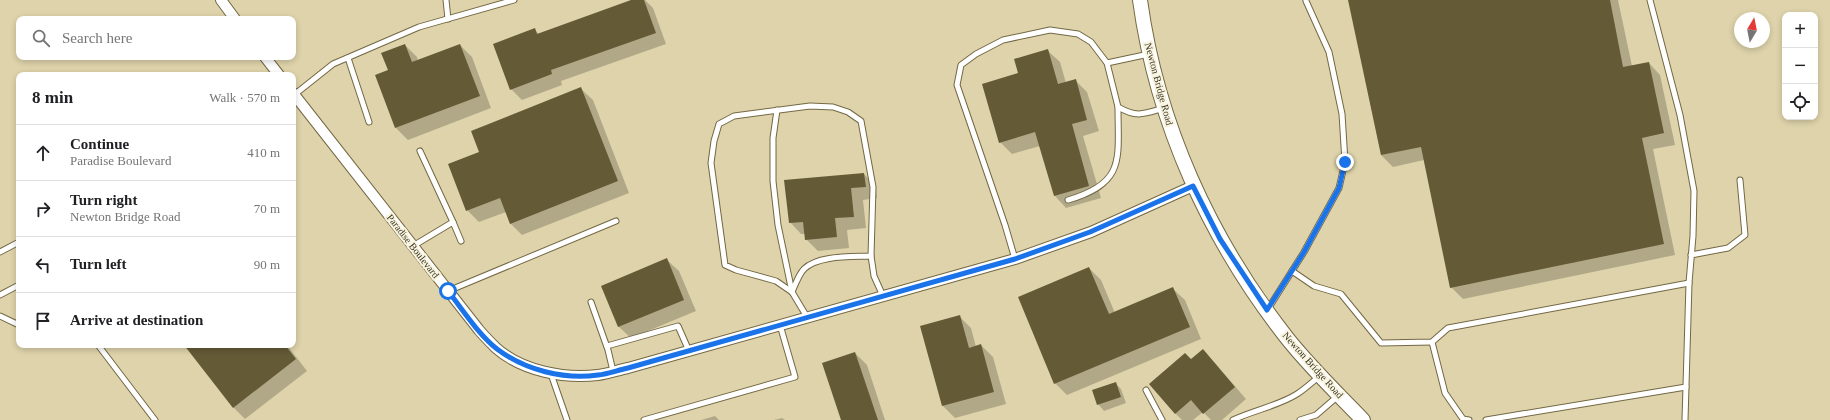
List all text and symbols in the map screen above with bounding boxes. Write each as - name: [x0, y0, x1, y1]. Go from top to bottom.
- north arrow: [1734, 12, 1770, 48]
- map controls: [1782, 12, 1818, 120]
- button: +: [1782, 12, 1818, 48]
- search box: [16, 16, 296, 60]
- icon: search: [30, 27, 52, 49]
- text: Search here: [62, 30, 132, 46]
- street label: Newton Bridge Road: [1143, 42, 1175, 126]
- button: −: [1782, 48, 1818, 84]
- button: locate: [1782, 84, 1818, 120]
- text: 8 min: [32, 88, 73, 107]
- text: Walk · 570 m: [209, 90, 280, 105]
- text: Continue: [70, 136, 129, 152]
- icon: ahead: [32, 142, 54, 164]
- text: 410 m: [247, 145, 280, 160]
- text: Paradise Boulevard: [70, 153, 171, 168]
- route end: [1336, 153, 1354, 171]
- text: Turn right: [70, 192, 137, 208]
- icon: right: [32, 198, 54, 220]
- text: 70 m: [254, 201, 280, 216]
- text: Newton Bridge Road: [70, 209, 180, 224]
- street label: Paradise Boulevard: [385, 212, 441, 280]
- icon: left: [32, 254, 54, 276]
- text: Turn left: [70, 256, 127, 272]
- text: 90 m: [254, 257, 280, 272]
- route start: [439, 282, 457, 300]
- icon: arrive: [32, 310, 54, 332]
- text: Arrive at destination: [70, 312, 203, 328]
- street label: Newton Bridge Road: [1280, 330, 1346, 400]

